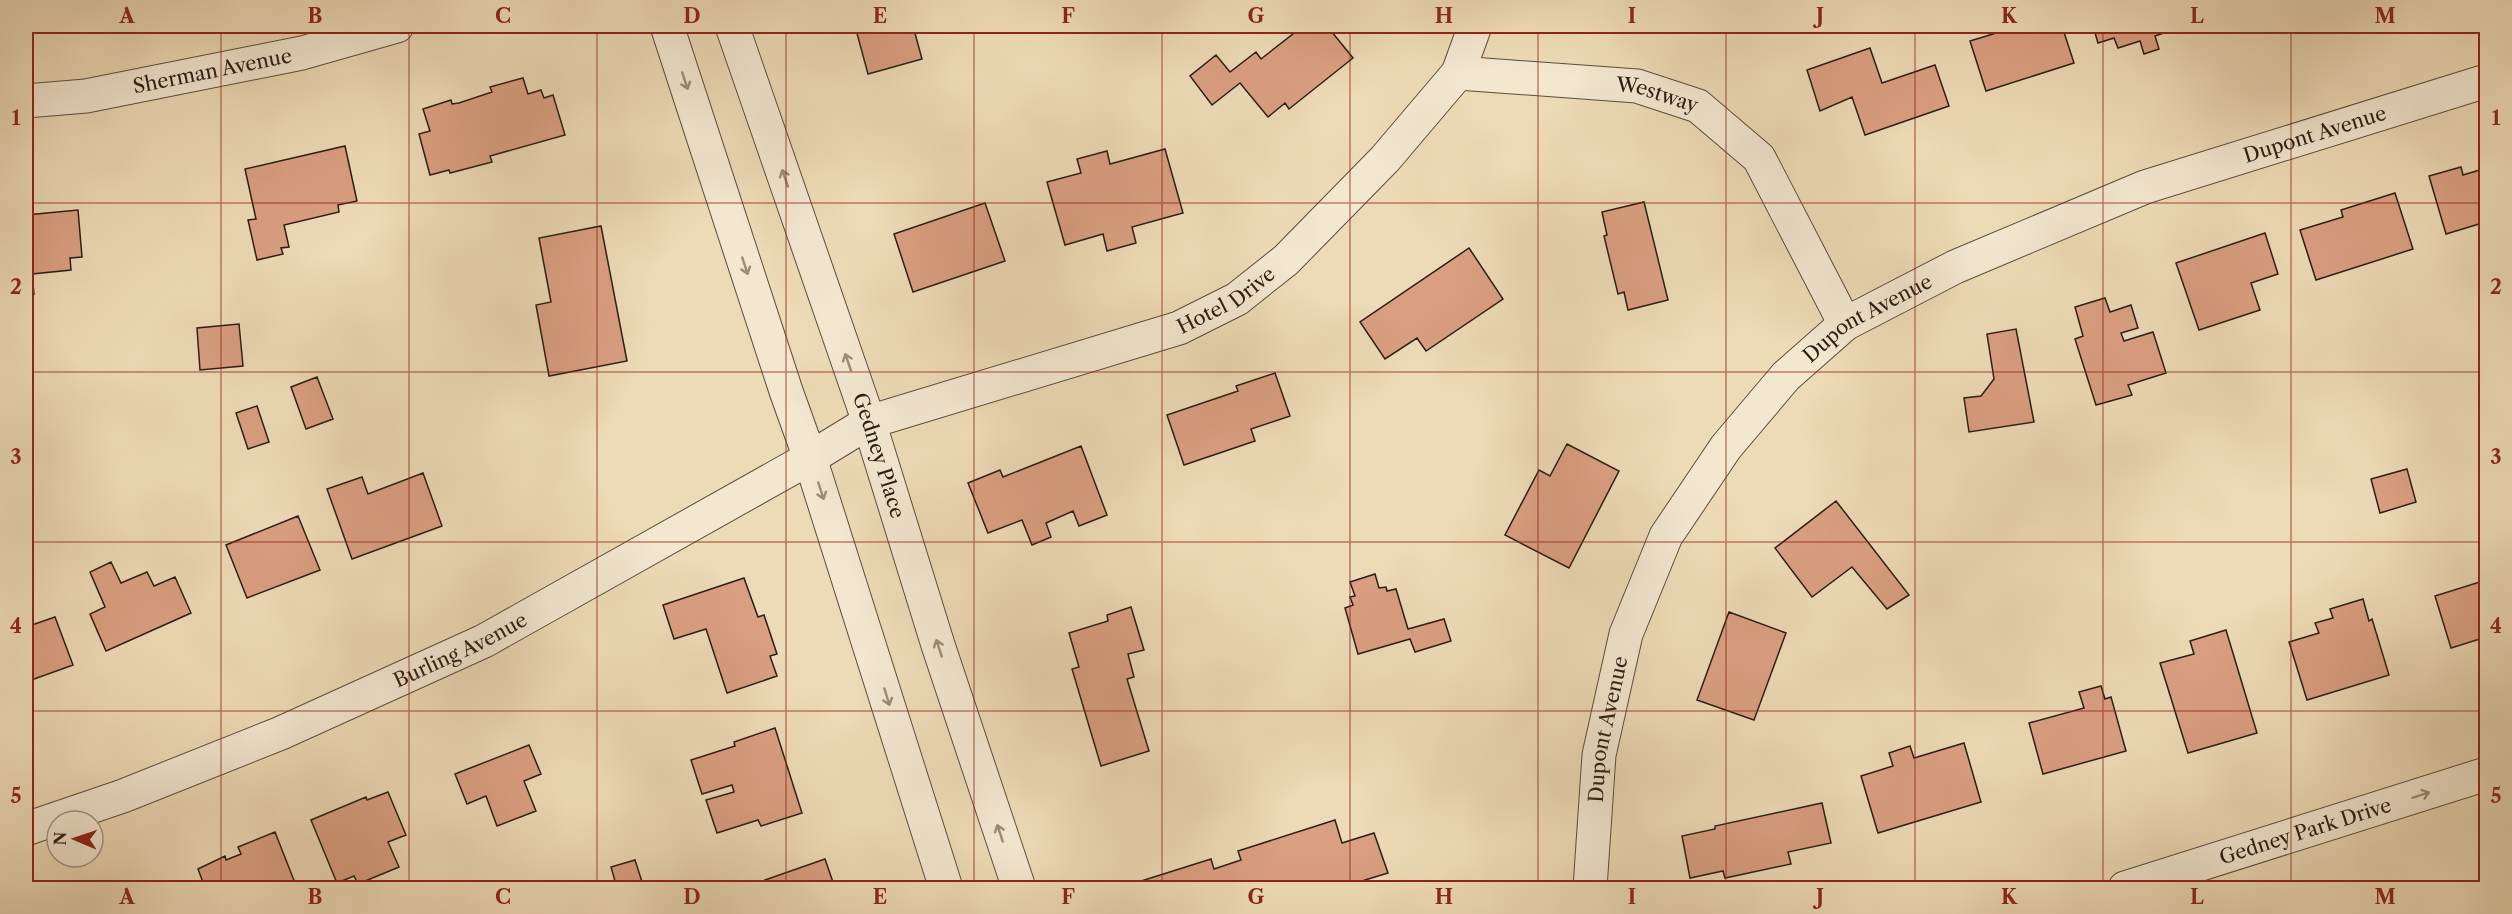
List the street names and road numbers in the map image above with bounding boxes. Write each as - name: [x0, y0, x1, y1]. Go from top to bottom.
- street label: Sherman Avenue: [131, 43, 294, 98]
- street label: Westway: [1615, 72, 1702, 118]
- street label: Dupont Avenue: [2240, 101, 2389, 168]
- street label: Hotel Drive: [1173, 262, 1280, 339]
- street label: Dupont Avenue: [1798, 269, 1936, 368]
- street label: Gedney Place: [848, 390, 910, 521]
- street label: Burling Avenue: [390, 607, 531, 692]
- street label: Dupont Avenue: [1584, 654, 1633, 803]
- street label: Gedney Park Drive: [2216, 793, 2394, 869]

